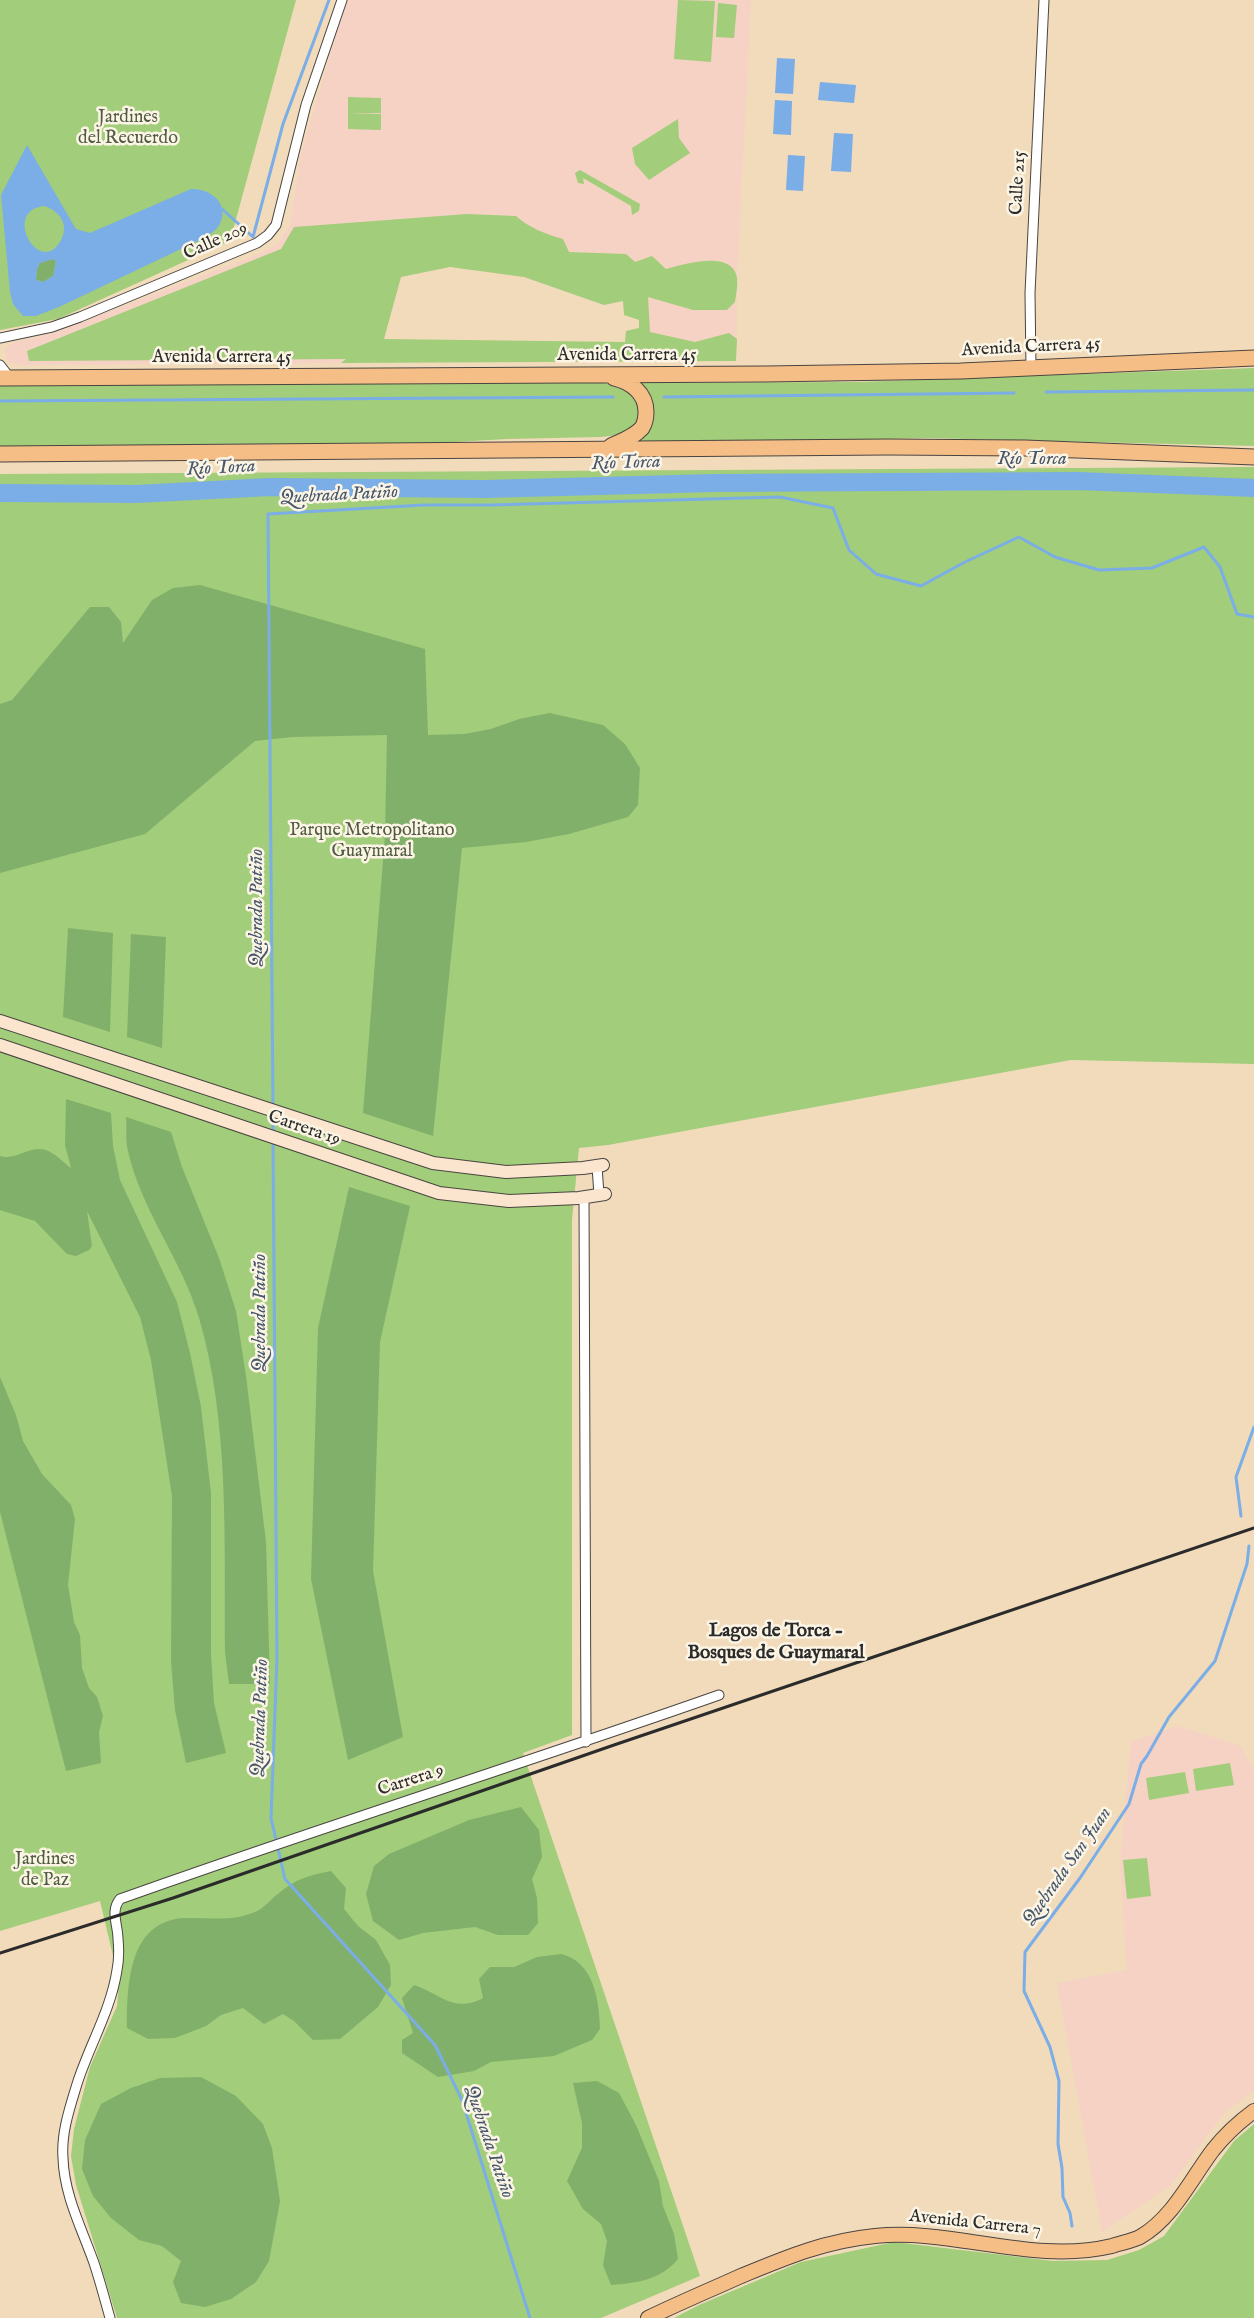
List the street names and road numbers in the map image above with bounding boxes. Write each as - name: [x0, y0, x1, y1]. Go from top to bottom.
- street label: Calle 215: [1007, 150, 1031, 216]
- street label: Calle 209: [181, 218, 251, 266]
- street label: Avenida Carrera 45: [961, 334, 1101, 362]
- street label: Avenida Carrera 45: [557, 345, 697, 367]
- street label: Avenida Carrera 45: [152, 347, 292, 369]
- street label: Carrera 19: [265, 1107, 343, 1151]
- street label: Carrera 9: [375, 1760, 447, 1802]
- street label: Avenida Carrera 7: [908, 2206, 1042, 2242]

